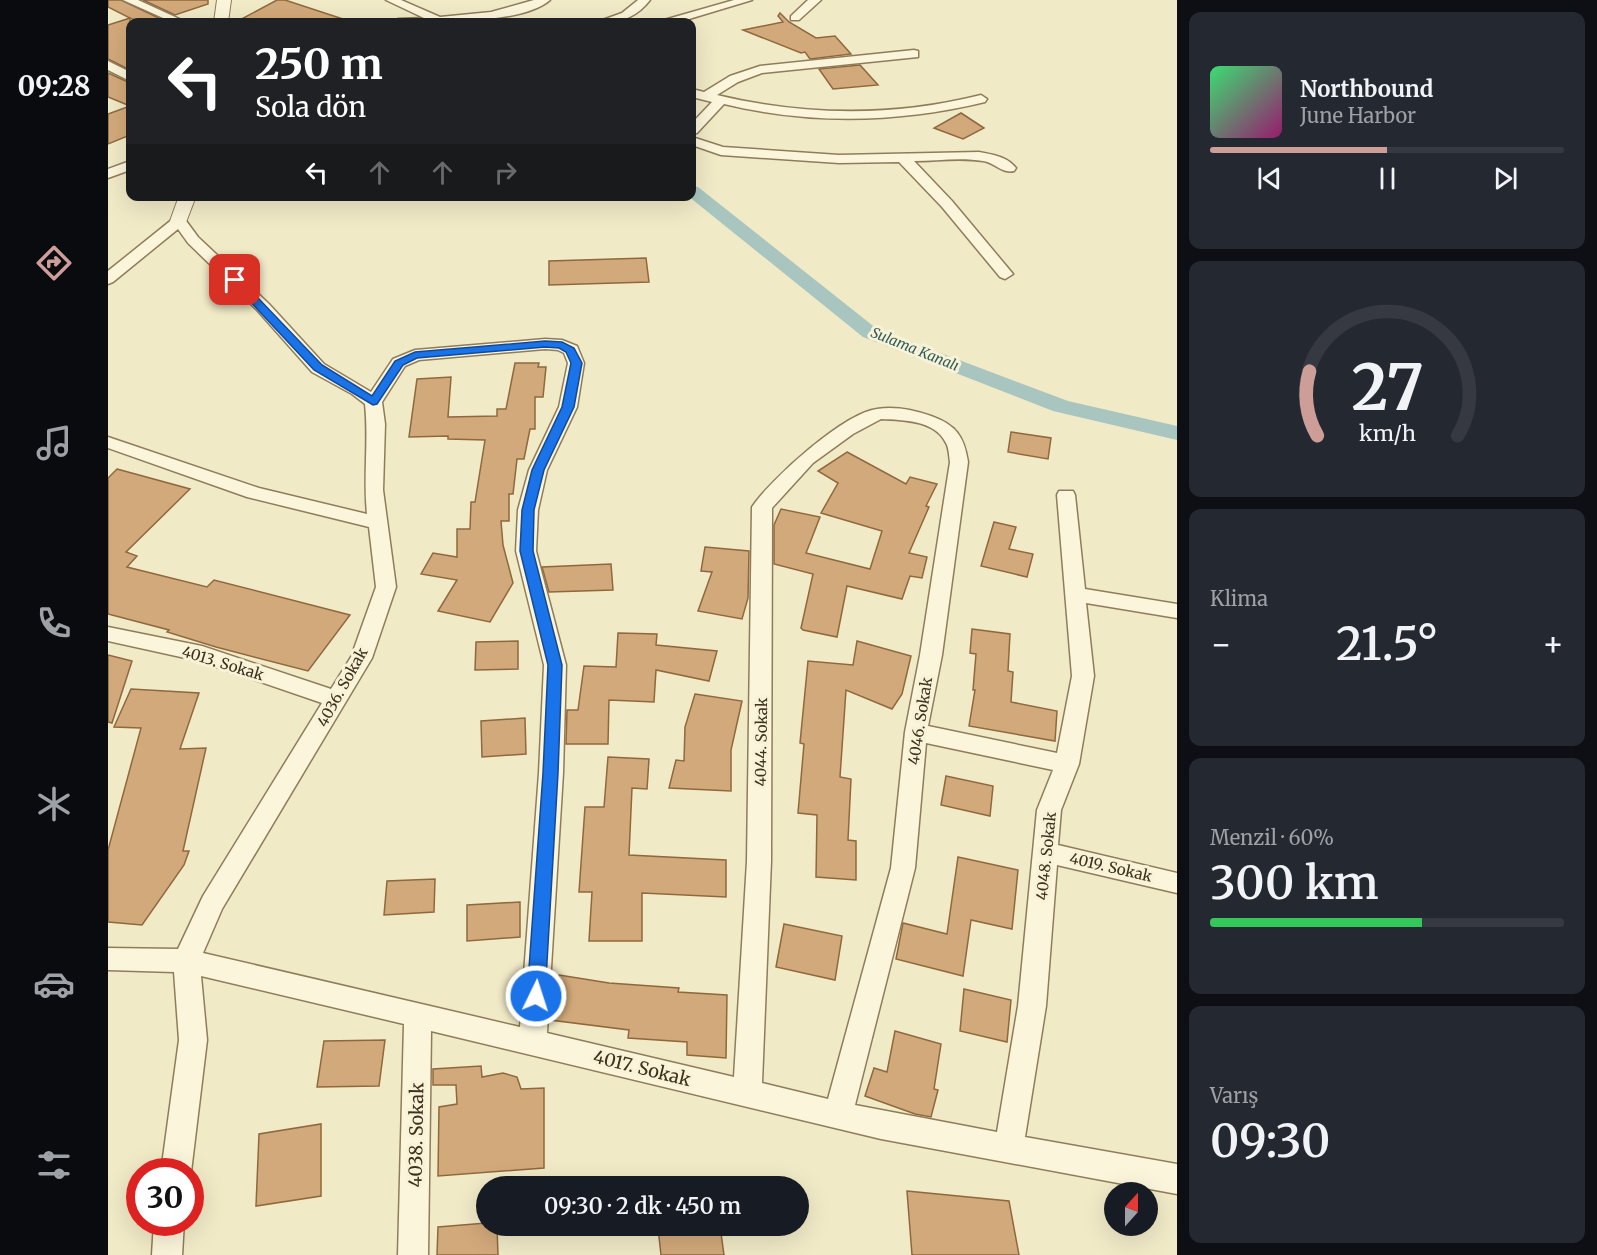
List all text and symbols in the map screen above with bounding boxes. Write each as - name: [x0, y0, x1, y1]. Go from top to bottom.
- text: 250 m: [255, 38, 383, 90]
- icon: left: [156, 42, 234, 120]
- text: 09:28: [17, 69, 91, 103]
- text: Northbound: [1300, 75, 1433, 103]
- text: Sola dön: [255, 90, 366, 124]
- text: June Harbor: [1300, 103, 1416, 128]
- icon: left: [300, 156, 333, 189]
- icon: ahead: [363, 156, 396, 189]
- icon: ahead: [426, 156, 459, 189]
- icon: right: [489, 156, 522, 189]
- icon: previous: [1253, 162, 1286, 195]
- icon: pause: [1371, 162, 1404, 195]
- icon: next: [1489, 162, 1522, 195]
- icon: directions: [33, 242, 75, 284]
- pin: [209, 254, 260, 305]
- icon: arrive: [218, 263, 251, 296]
- water label: Sulama Kanalı: [868, 323, 962, 375]
- text: 27: [1351, 349, 1423, 427]
- text: km/h: [1359, 420, 1415, 447]
- icon: music: [33, 422, 75, 464]
- text: Klima: [1210, 586, 1268, 611]
- icon: phone: [33, 602, 75, 644]
- text: 21.5°: [1336, 616, 1438, 672]
- text: −: [1210, 624, 1232, 665]
- text: +: [1542, 624, 1564, 665]
- street label: 4013. Sokak: [180, 642, 267, 685]
- street label: 4036. Sokak: [313, 644, 372, 730]
- street label: 4046. Sokak: [904, 675, 936, 766]
- street label: 4044. Sokak: [751, 697, 771, 787]
- icon: climate: [33, 783, 75, 825]
- street label: 4048. Sokak: [1032, 810, 1060, 901]
- text: Menzil · 60%: [1210, 825, 1334, 850]
- street label: 4019. Sokak: [1068, 848, 1155, 886]
- text: 300 km: [1210, 855, 1379, 911]
- icon: car: [33, 963, 75, 1005]
- position arrow: [504, 964, 568, 1028]
- street label: 4017. Sokak: [591, 1045, 694, 1091]
- street label: 4038. Sokak: [404, 1082, 428, 1188]
- text: Varış: [1210, 1083, 1258, 1108]
- text: 09:30: [1210, 1113, 1330, 1169]
- icon: filters: [33, 1144, 75, 1186]
- speed limit sign: 30: [126, 1158, 204, 1236]
- north arrow: [1104, 1182, 1158, 1236]
- map controls: [1104, 1182, 1158, 1236]
- text: 09:30 · 2 dk · 450 m: [544, 1192, 741, 1220]

